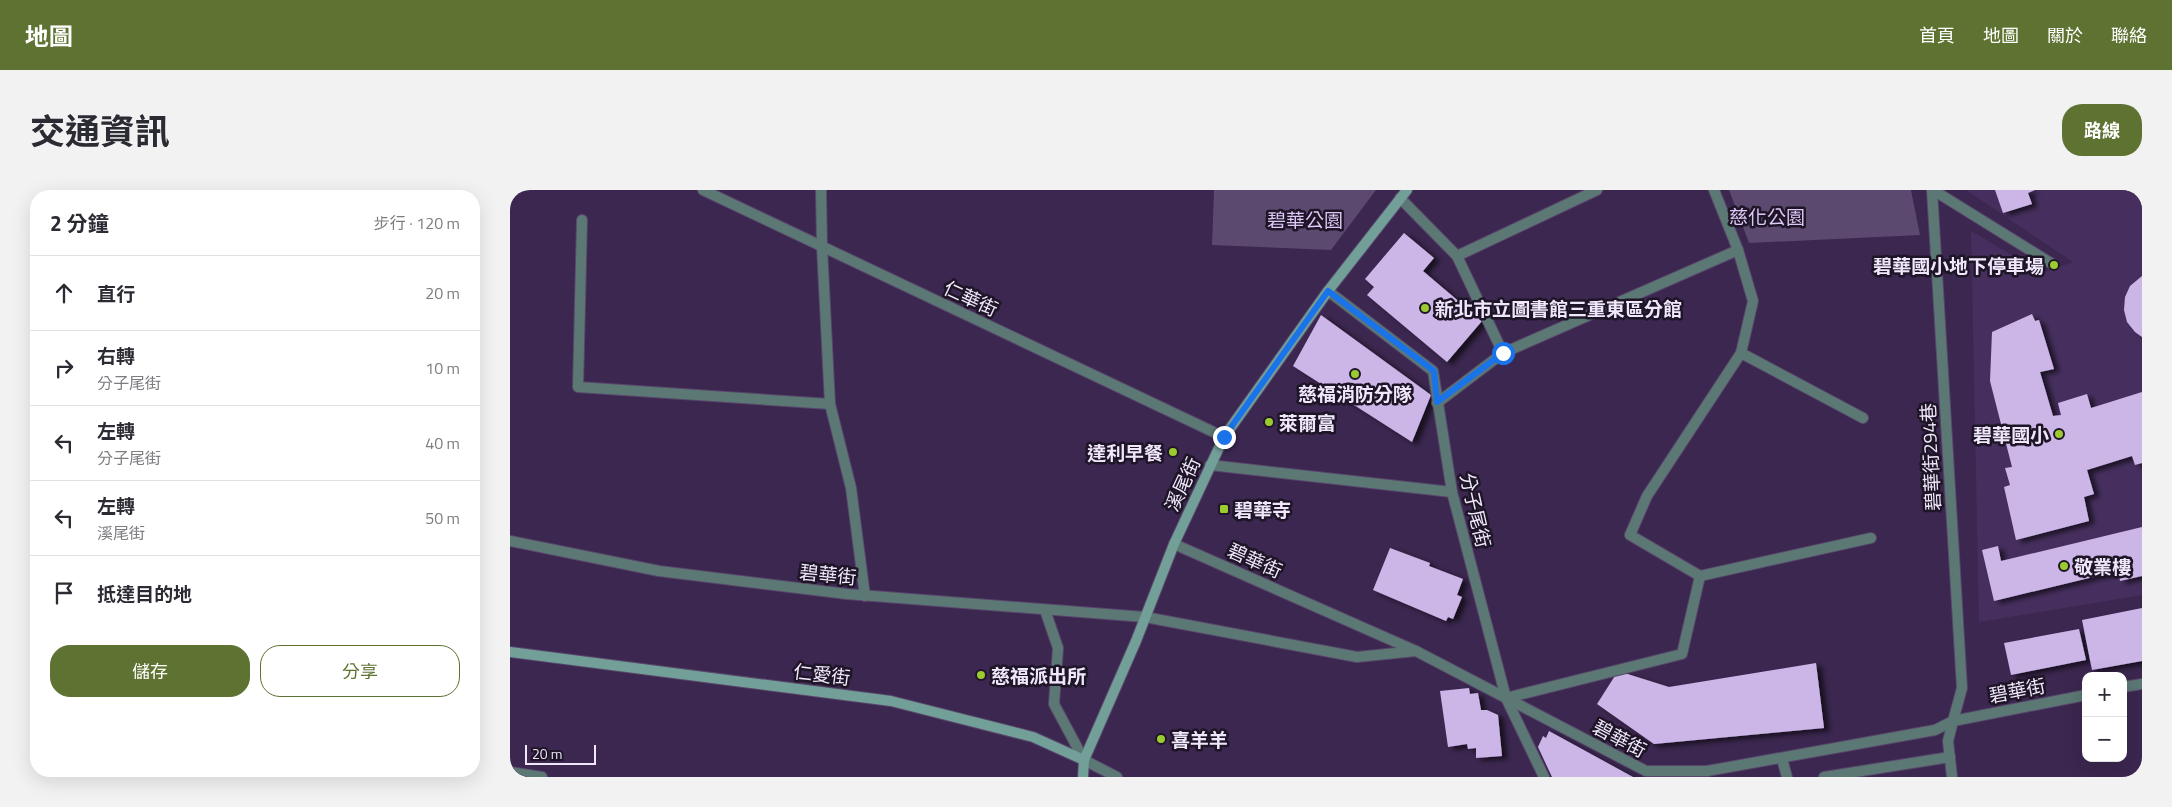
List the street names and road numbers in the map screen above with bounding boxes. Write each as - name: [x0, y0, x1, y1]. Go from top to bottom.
- street label: 仁華街: [939, 273, 1003, 323]
- street label: 碧華街294巷: [1913, 402, 1947, 512]
- street label: 溪尾街: [1157, 452, 1207, 516]
- street label: 分子尾街: [1453, 470, 1499, 550]
- street label: 碧華街: [1223, 535, 1287, 585]
- street label: 碧華街: [798, 557, 858, 591]
- street label: 仁愛街: [792, 656, 852, 692]
- street label: 碧華街: [1986, 670, 2048, 710]
- street label: 碧華街: [1588, 712, 1652, 764]

